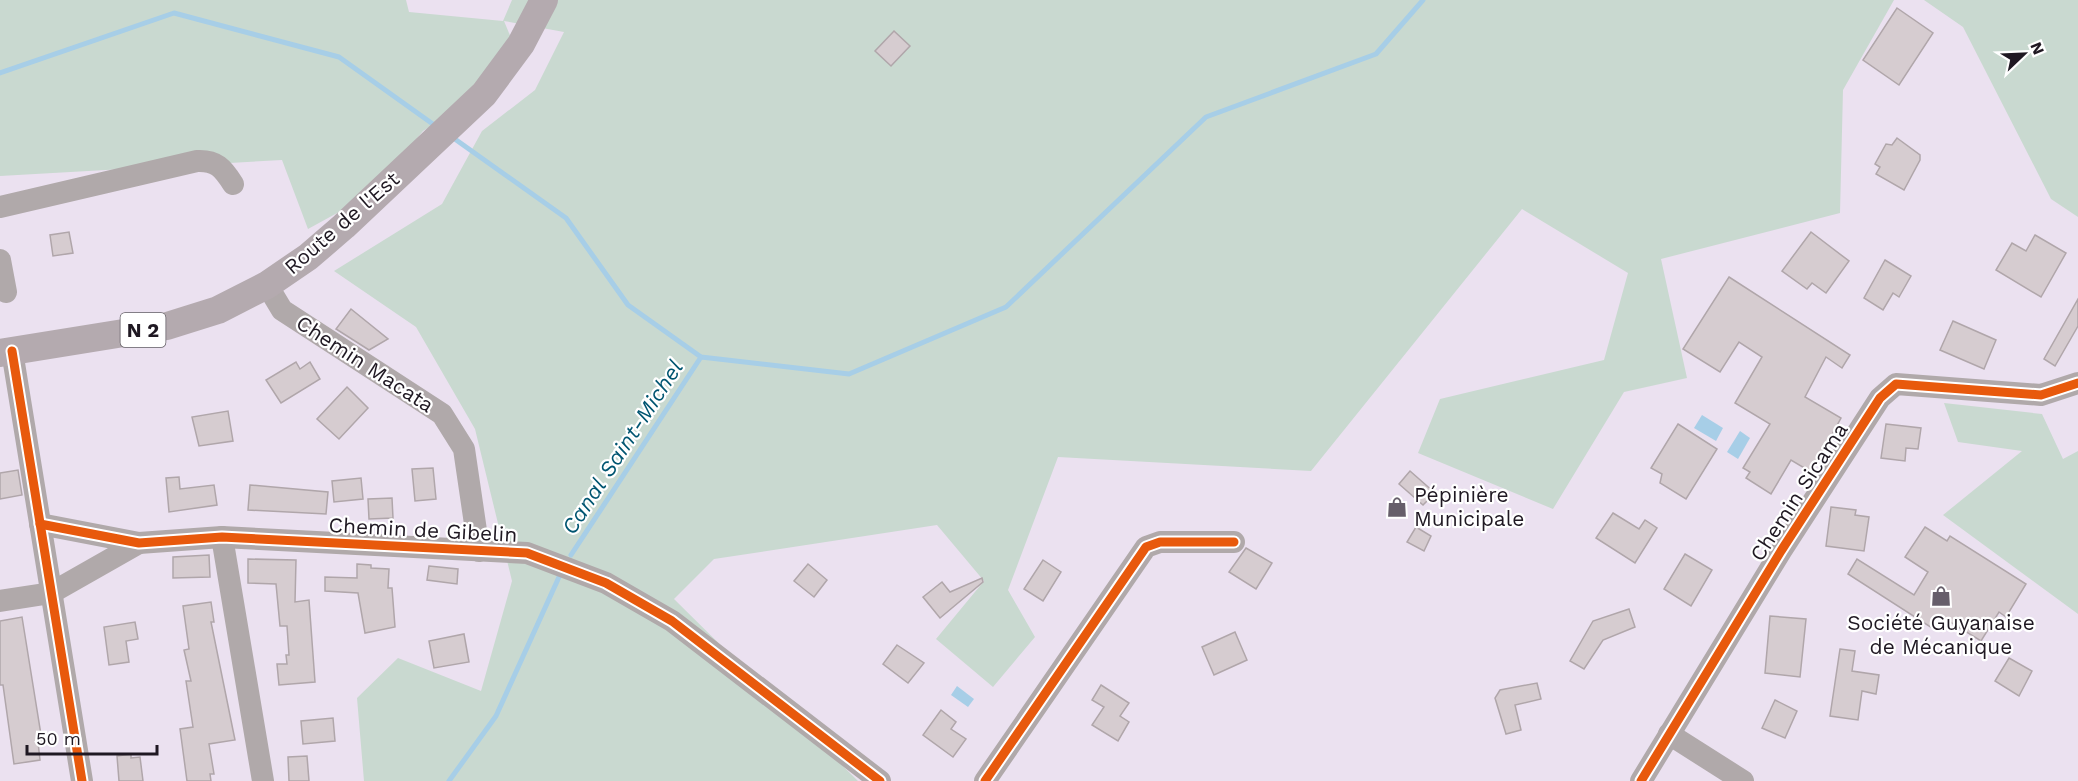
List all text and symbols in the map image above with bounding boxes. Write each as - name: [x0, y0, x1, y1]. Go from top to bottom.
- north arrow: [1994, 24, 2054, 84]
- text: N: [2026, 39, 2048, 58]
- street label: Route de l'Est: [279, 166, 404, 279]
- street label: Chemin Macata: [292, 310, 439, 417]
- road number: N 2: [120, 313, 166, 347]
- water label: Canal Saint-Michel: [557, 355, 688, 539]
- street label: Chemin Sicama: [1745, 418, 1853, 566]
- place label: Pépinière Municipale: [1414, 482, 1524, 531]
- shop icon: Pépinière Municipale: [1385, 495, 1409, 519]
- street label: Chemin de Gibelin: [328, 512, 518, 547]
- shop icon: Société Guyanaise de Mécanique: [1929, 584, 1953, 608]
- place label: Société Guyanaise de Mécanique: [1847, 610, 2035, 659]
- scale bar: [27, 718, 158, 756]
- text: 50 m: [36, 728, 81, 749]

